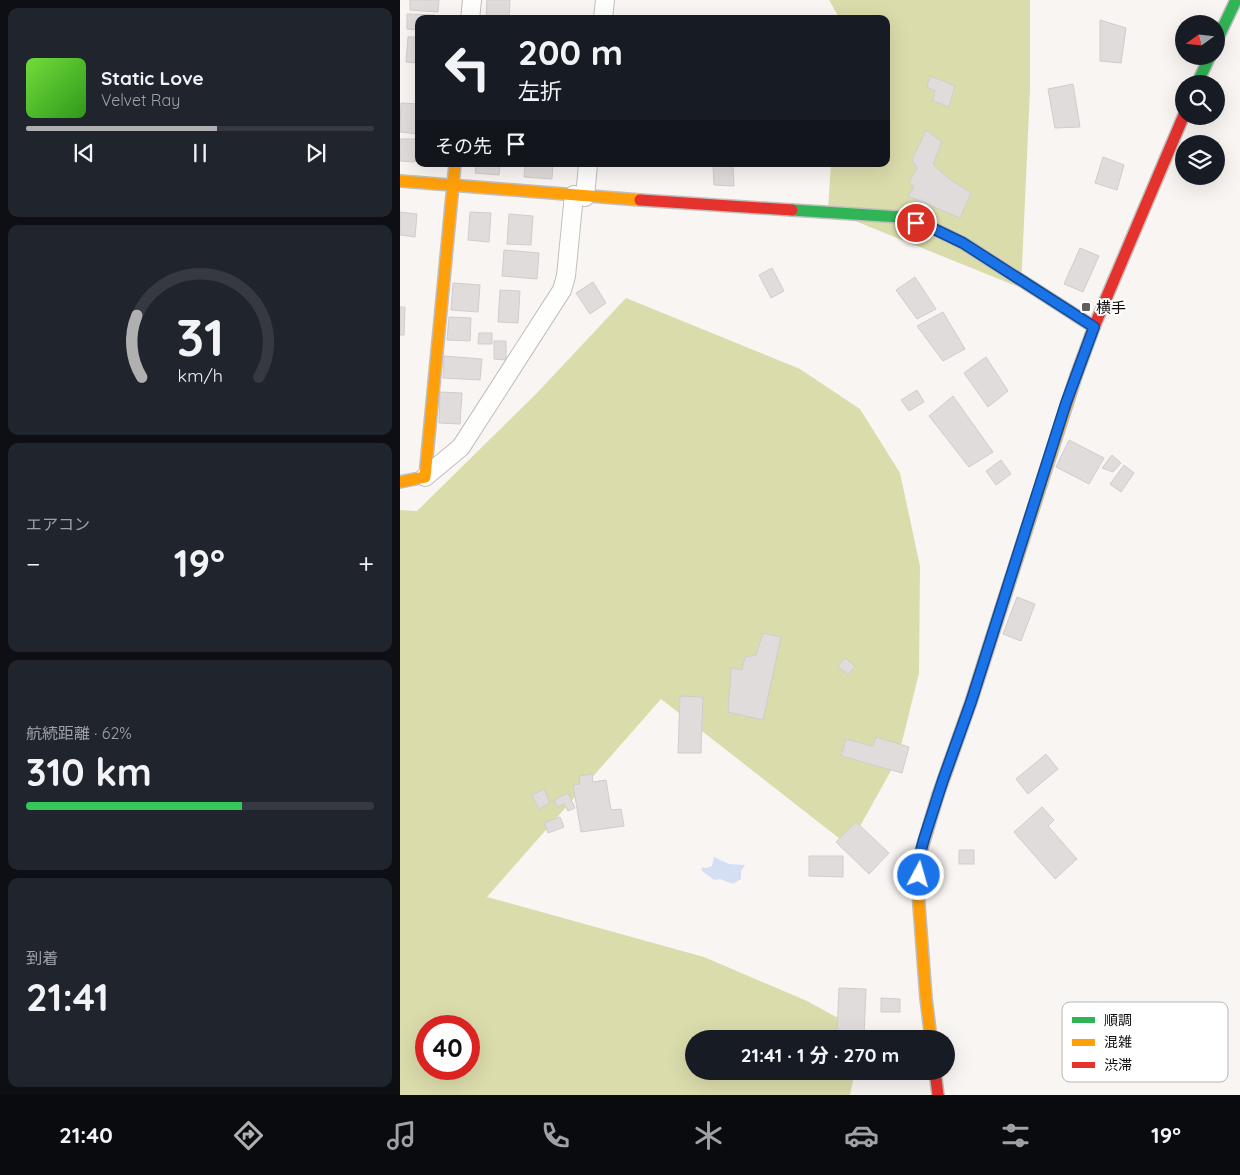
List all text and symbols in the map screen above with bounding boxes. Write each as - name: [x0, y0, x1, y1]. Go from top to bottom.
- north arrow: [1175, 15, 1225, 65]
- map controls: [1175, 15, 1225, 185]
- text: 200 m: [518, 30, 623, 74]
- icon: left: [435, 35, 500, 100]
- text: Static Love: [101, 66, 204, 90]
- button: search: [1175, 75, 1225, 125]
- text: 左折: [518, 77, 562, 105]
- text: Velvet Ray: [101, 90, 180, 110]
- icon: arrive: [502, 130, 530, 158]
- text: その先: [435, 134, 492, 158]
- button: layers: [1175, 135, 1225, 185]
- icon: previous: [70, 139, 98, 167]
- icon: pause: [186, 139, 214, 167]
- icon: next: [302, 139, 330, 167]
- pin: [895, 202, 937, 244]
- icon: arrive: [902, 209, 930, 237]
- place label: 横手: [1096, 298, 1126, 317]
- marker: 横手: [1080, 301, 1092, 313]
- text: 31: [176, 304, 224, 369]
- text: km/h: [177, 364, 223, 386]
- text: エアコン: [26, 514, 90, 534]
- text: 19°: [174, 539, 225, 587]
- text: −: [26, 546, 41, 581]
- text: +: [358, 546, 374, 581]
- text: 航続距離 · 62%: [26, 723, 132, 743]
- text: 310 km: [26, 748, 152, 796]
- position arrow: [892, 848, 944, 900]
- text: 到着: [26, 948, 58, 968]
- text: 21:41: [26, 973, 109, 1021]
- legend: [1062, 1002, 1228, 1082]
- text: 順調: [1104, 1011, 1132, 1029]
- speed limit sign: 40: [415, 1015, 480, 1080]
- text: 混雑: [1104, 1033, 1132, 1051]
- text: 21:41 · 1 分 · 270 m: [741, 1043, 899, 1067]
- text: 渋滞: [1104, 1056, 1132, 1074]
- icon: directions: [231, 1118, 266, 1153]
- icon: music: [384, 1118, 419, 1153]
- icon: phone: [538, 1118, 573, 1153]
- icon: climate: [691, 1118, 726, 1153]
- icon: car: [844, 1118, 879, 1153]
- icon: filters: [998, 1118, 1033, 1153]
- text: 21:40: [59, 1121, 113, 1149]
- text: 19°: [1151, 1121, 1181, 1149]

